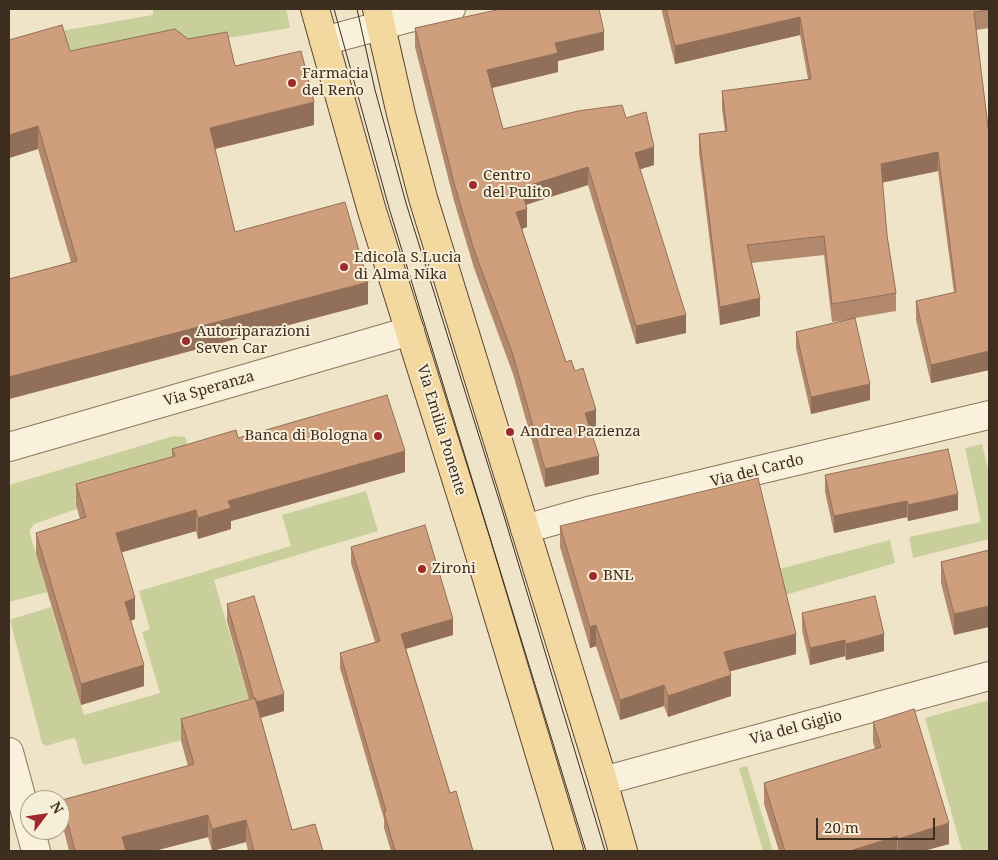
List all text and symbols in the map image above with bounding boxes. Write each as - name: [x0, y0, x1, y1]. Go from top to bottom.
- place label: Farmacia del Reno: [302, 65, 369, 100]
- marker: Farmacia del Reno: [286, 77, 298, 89]
- place label: Centro del Pulito: [483, 167, 551, 202]
- marker: Centro del Pulito: [467, 179, 479, 191]
- place label: Edicola S.Lucia di Alma Nika: [354, 249, 462, 284]
- marker: Edicola S.Lucia di Alma Nika: [338, 261, 350, 273]
- place label: Autoriparazioni Seven Car: [196, 323, 310, 358]
- marker: Autoriparazioni Seven Car: [180, 335, 192, 347]
- street label: Via Emilia Ponente: [413, 362, 469, 498]
- street label: Via Speranza: [162, 367, 256, 411]
- place label: Andrea Pazienza: [520, 423, 641, 441]
- marker: Andrea Pazienza: [504, 426, 516, 438]
- place label: Banca di Bologna: [244, 427, 368, 445]
- marker: Banca di Bologna: [372, 430, 384, 442]
- street label: Via del Cardo: [708, 451, 806, 491]
- place label: Zironi: [432, 560, 476, 578]
- marker: Zironi: [416, 563, 428, 575]
- place label: BNL: [603, 567, 634, 585]
- marker: BNL: [587, 570, 599, 582]
- street label: Via del Giglio: [748, 707, 844, 749]
- north arrow: [20, 790, 70, 840]
- text: N: [46, 798, 68, 817]
- scale bar: [818, 808, 937, 840]
- text: 20 m: [824, 817, 859, 837]

